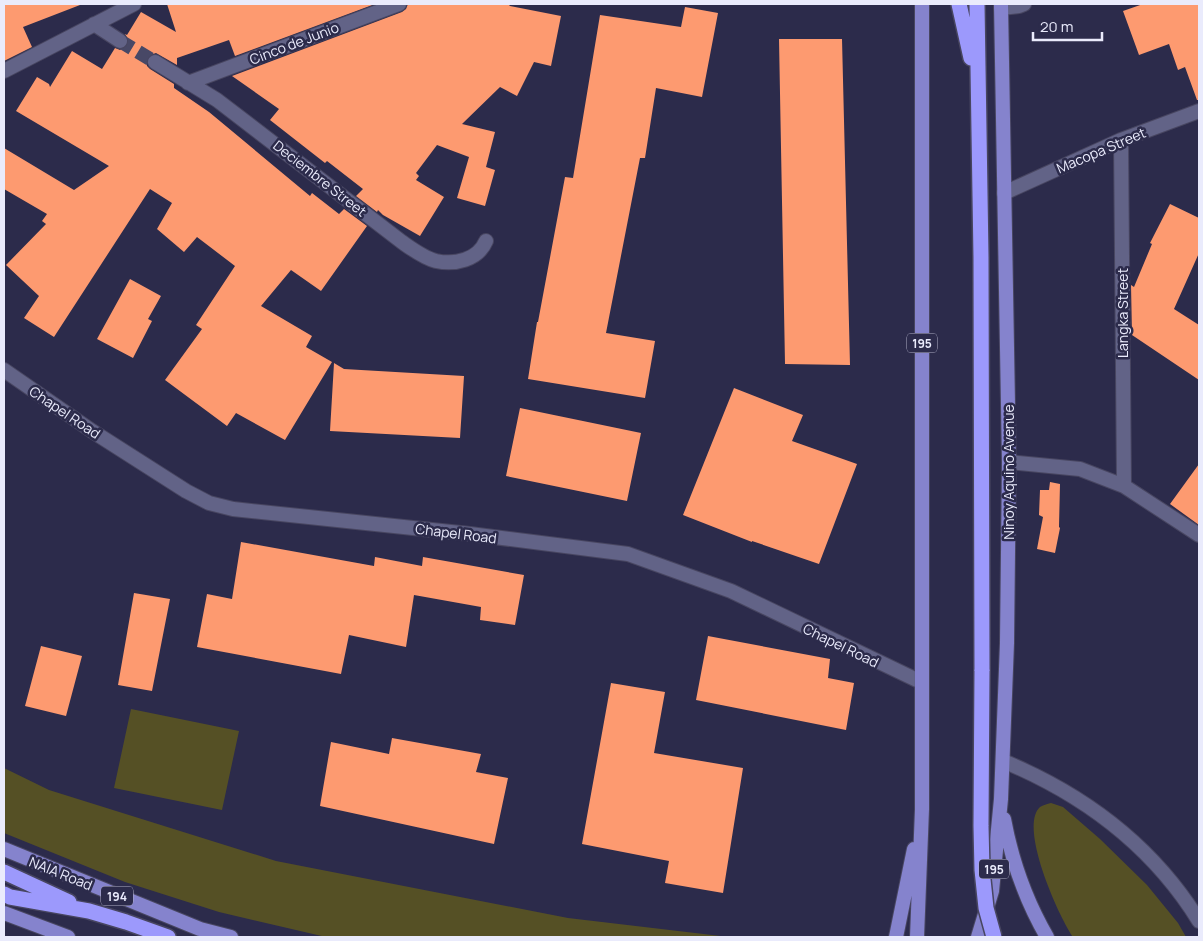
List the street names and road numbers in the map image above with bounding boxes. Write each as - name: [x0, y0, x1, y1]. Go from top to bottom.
- street label: Cinco de Junio: [247, 17, 341, 69]
- street label: Macopa Street: [1053, 122, 1149, 177]
- street label: Deciembre Street: [269, 136, 371, 221]
- street label: Langka Street: [1113, 268, 1132, 358]
- road number: 195: [907, 333, 937, 352]
- street label: Chapel Road: [26, 381, 104, 443]
- street label: Ninoy Aquino Avenue: [999, 404, 1018, 540]
- street label: Chapel Road: [414, 519, 498, 547]
- street label: Chapel Road: [800, 619, 882, 671]
- street label: NAIA Road: [27, 852, 95, 894]
- road number: 195: [979, 860, 1009, 879]
- road number: 194: [101, 886, 133, 906]

